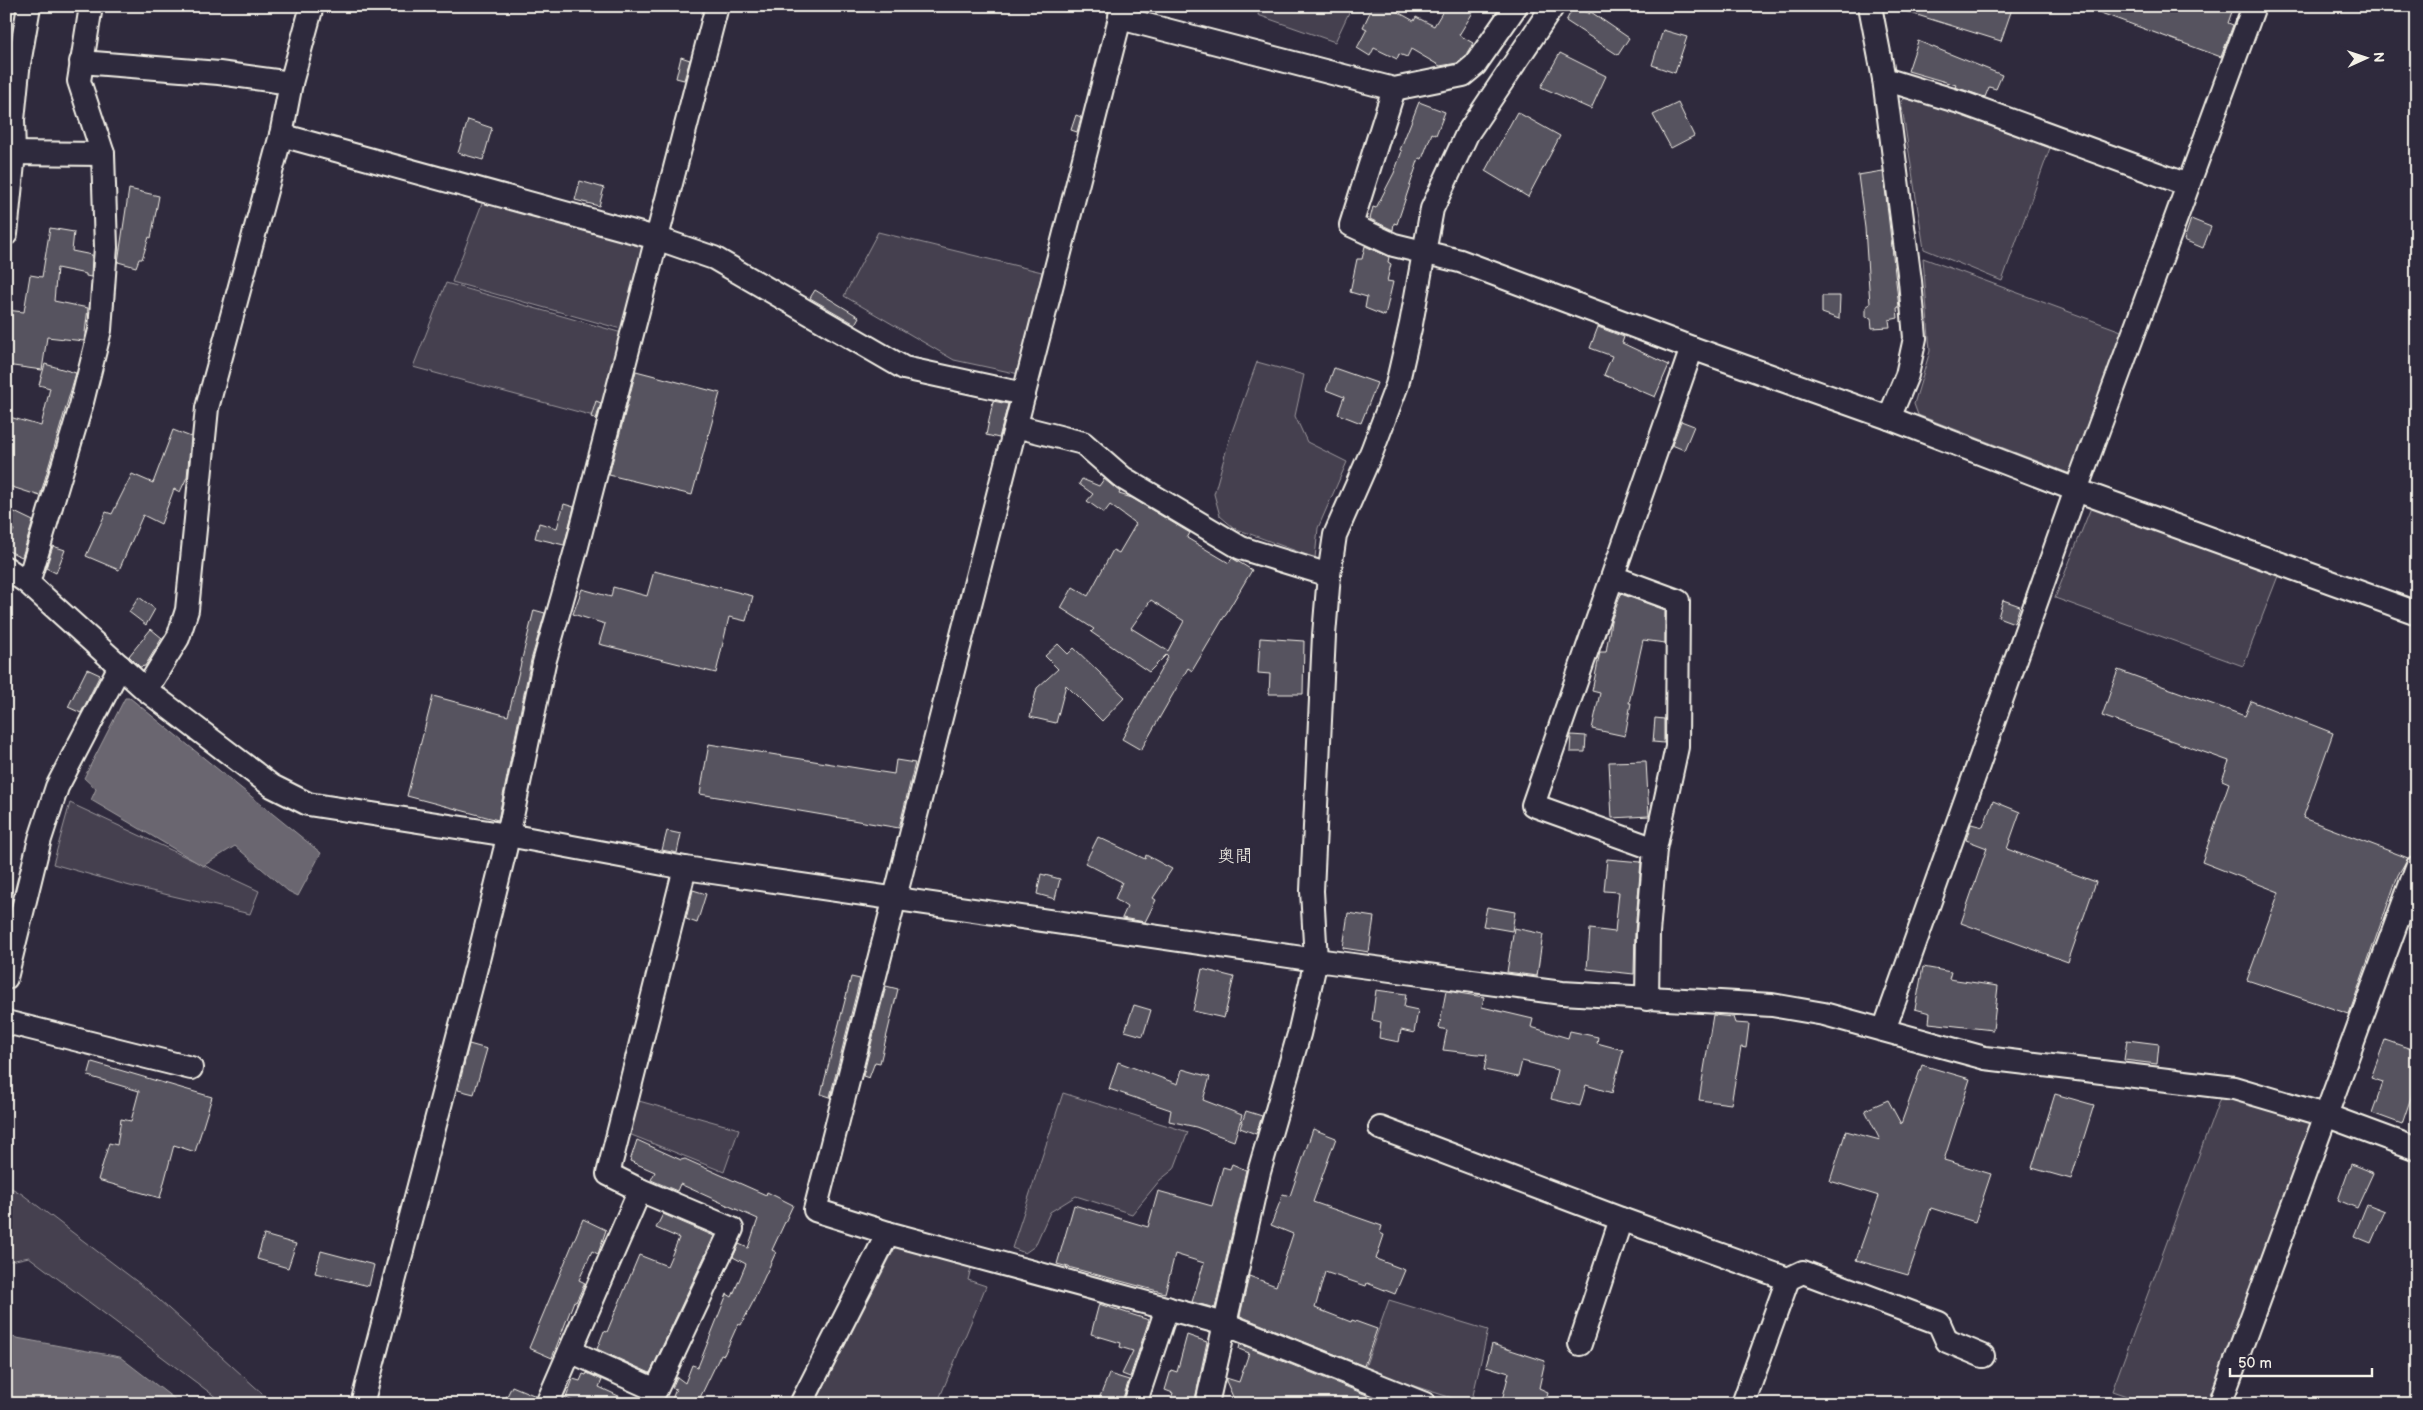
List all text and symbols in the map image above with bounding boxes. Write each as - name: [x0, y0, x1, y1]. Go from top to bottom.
- north arrow: [2340, 32, 2390, 82]
- text: N: [2370, 52, 2387, 63]
- district label: 奥間: [1217, 846, 1253, 867]
- scale bar: [2230, 1345, 2373, 1377]
- text: 50 m: [2238, 1354, 2272, 1373]

